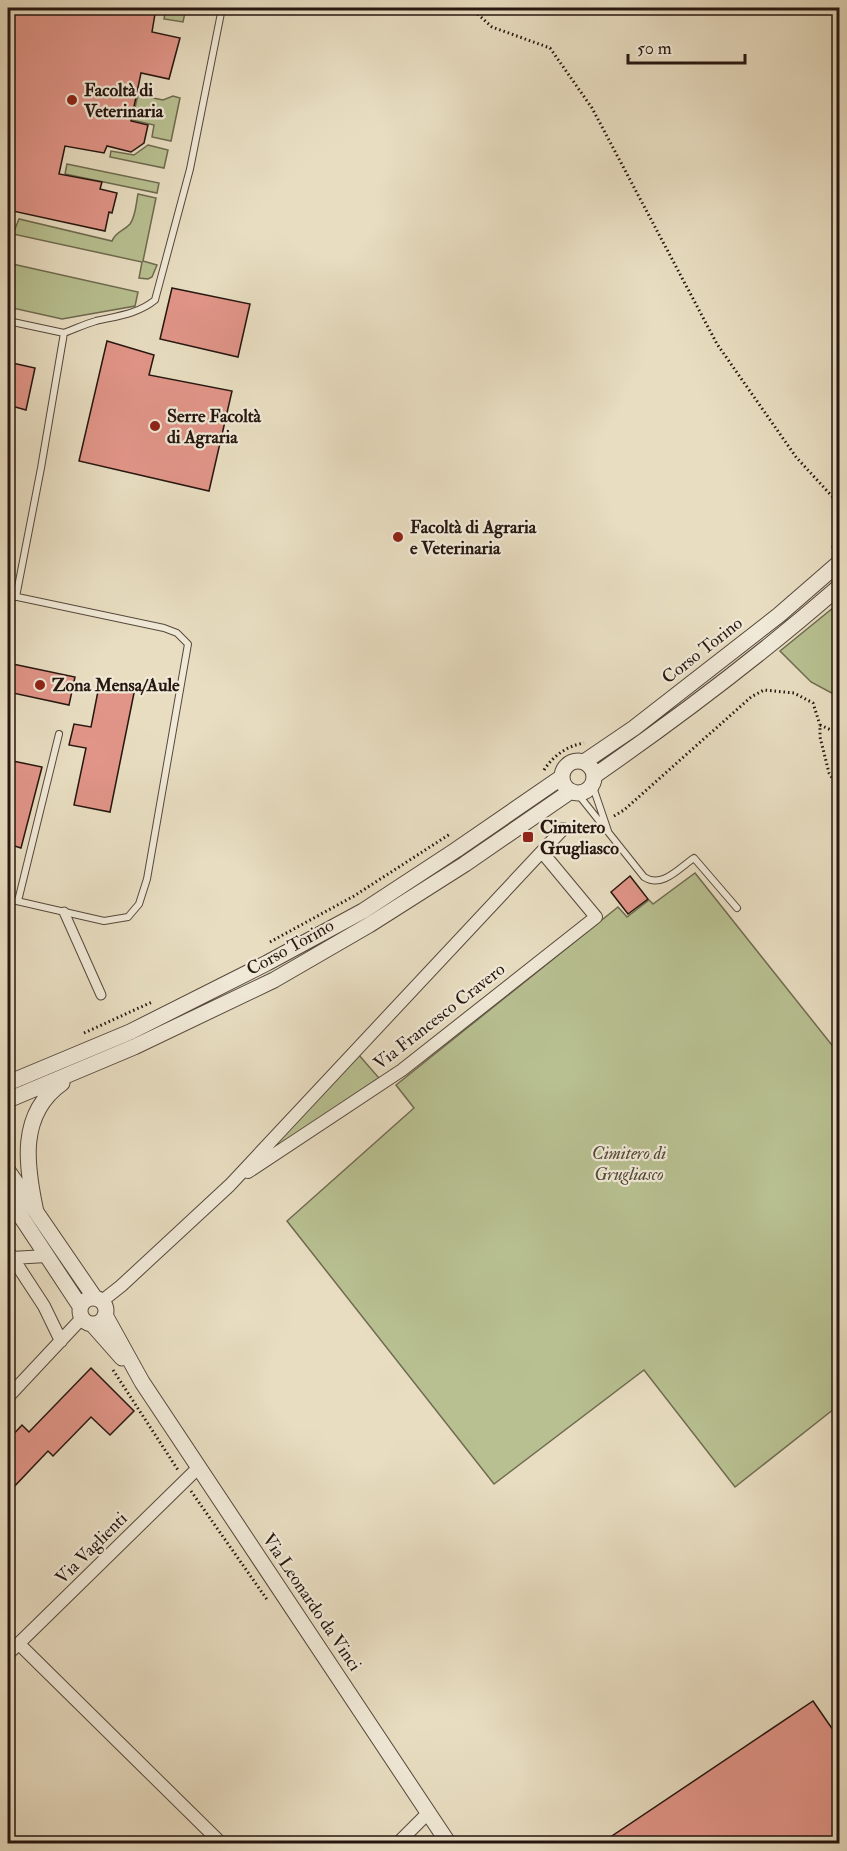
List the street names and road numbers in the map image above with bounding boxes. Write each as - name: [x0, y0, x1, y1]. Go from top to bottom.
- street label: Corso Torino: [657, 611, 748, 689]
- street label: Corso Torino: [243, 914, 338, 981]
- street label: Via Francesco Cravero: [369, 958, 510, 1075]
- street label: Via Vaglienti: [50, 1507, 132, 1589]
- street label: Via Leonardo da Vinci: [257, 1529, 366, 1676]

